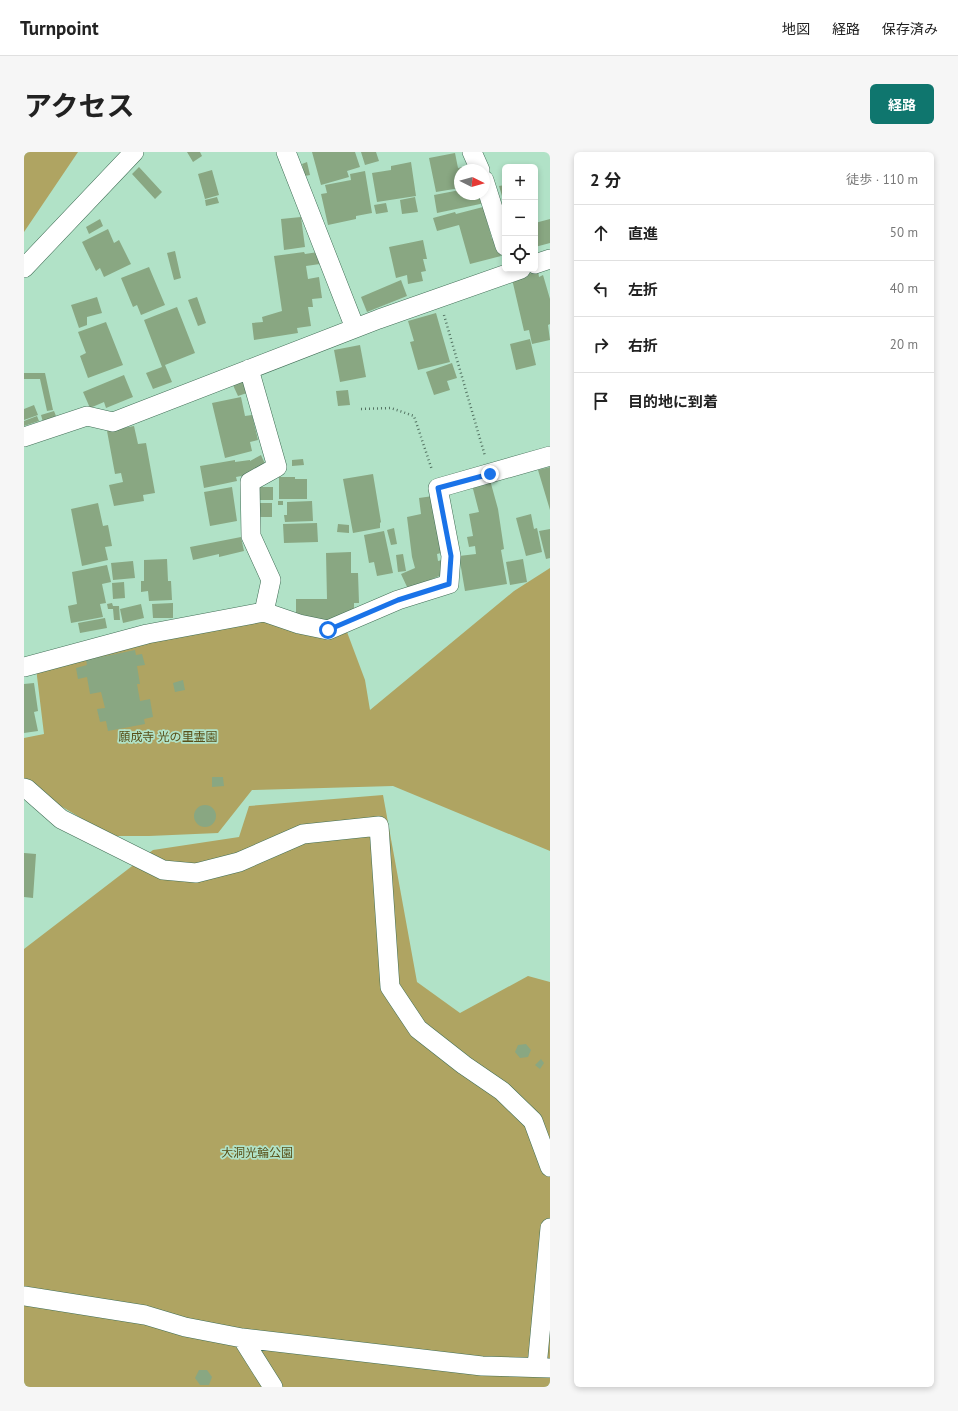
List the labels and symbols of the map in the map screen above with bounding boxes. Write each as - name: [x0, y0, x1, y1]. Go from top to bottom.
- north arrow: [454, 164, 490, 200]
- route end: [481, 465, 499, 483]
- route start: [319, 621, 337, 639]
- park label: 願成寺 光の里霊園: [118, 729, 218, 744]
- park label: 大洞光輪公園: [221, 1145, 293, 1160]

